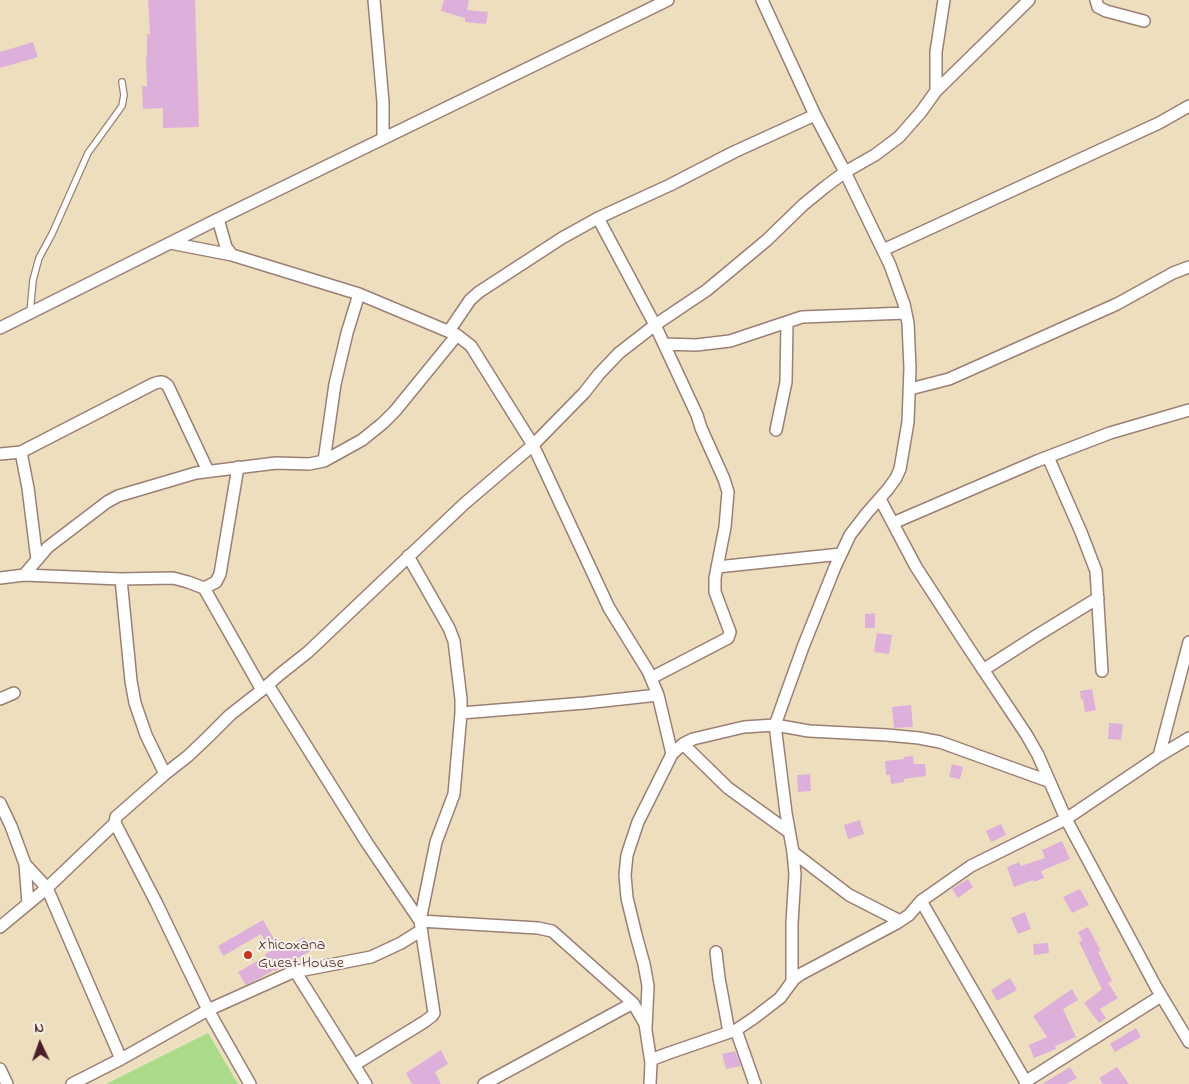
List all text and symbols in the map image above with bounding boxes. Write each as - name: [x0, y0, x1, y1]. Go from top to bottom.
- place label: Xhicoxana Guest House: [258, 936, 344, 974]
- marker: Xhicoxana Guest House: [242, 949, 254, 961]
- text: N: [34, 1018, 44, 1039]
- north arrow: [15, 1019, 65, 1069]

